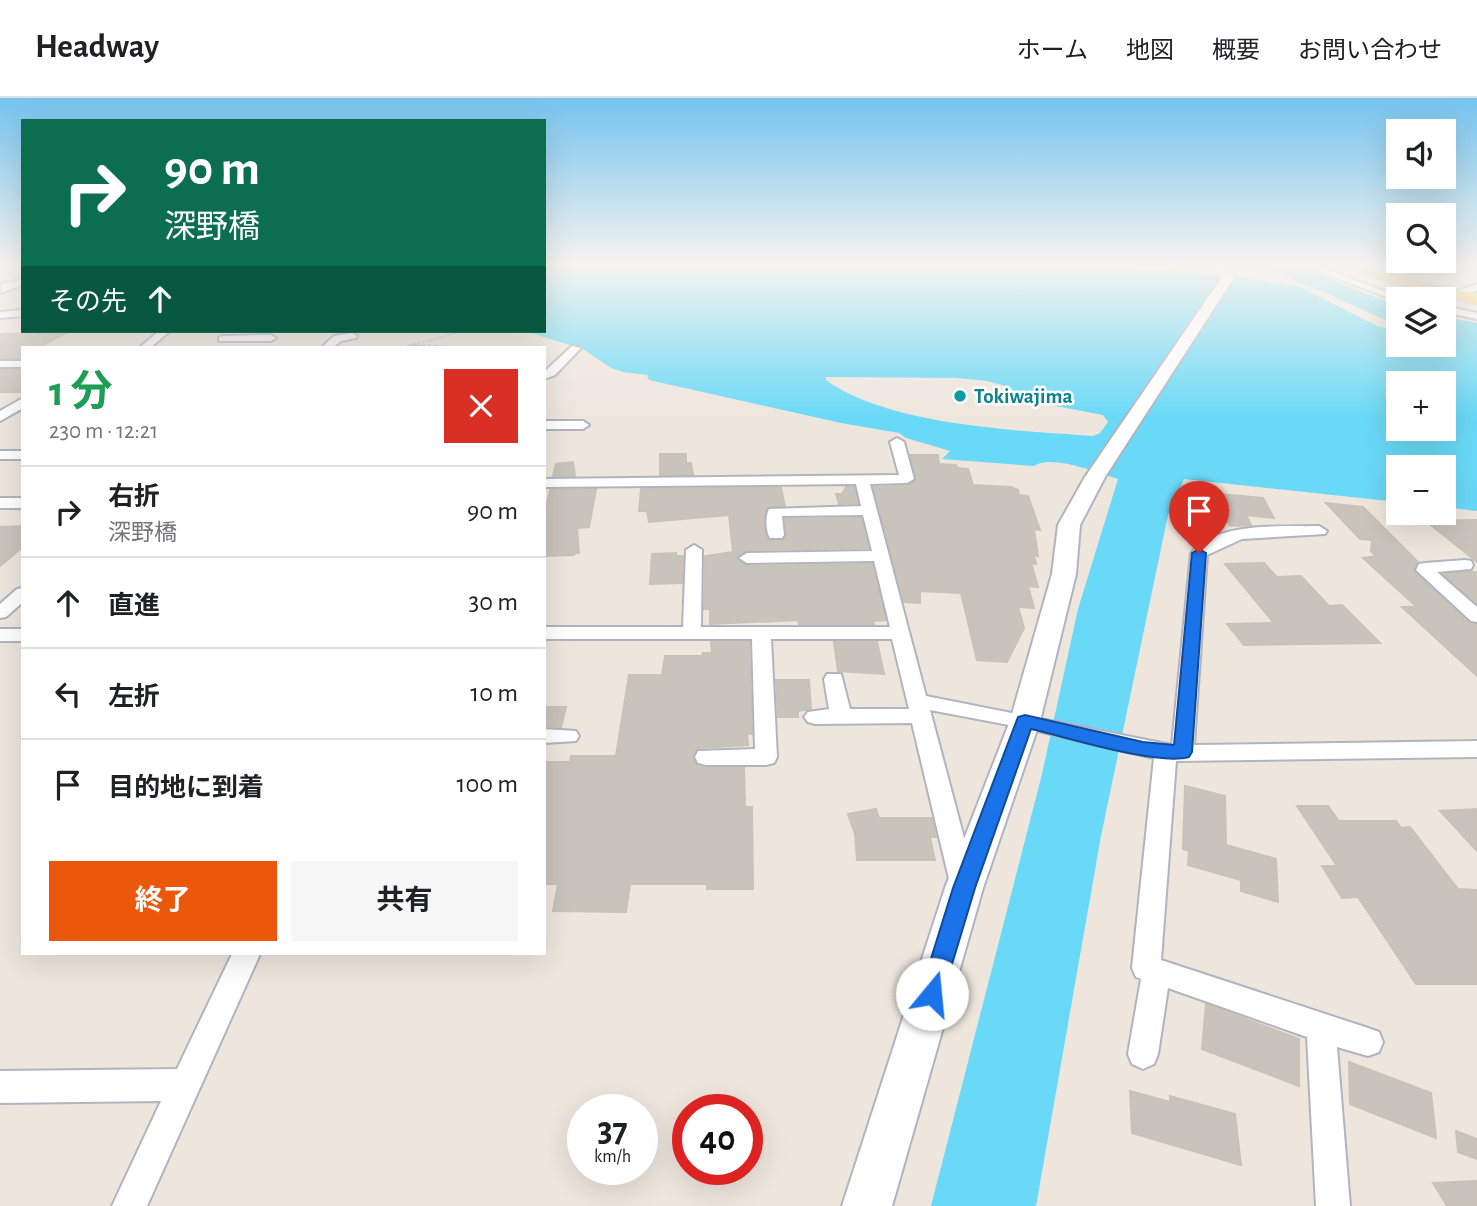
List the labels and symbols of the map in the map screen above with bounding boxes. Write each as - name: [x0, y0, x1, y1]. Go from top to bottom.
- place label: Tokiwajima: [974, 386, 1073, 407]
- marker: Tokiwajima: [952, 388, 968, 404]
- pin: [1169, 481, 1229, 553]
- position arrow: [895, 957, 969, 1031]
- speed limit sign: 40: [672, 1094, 763, 1185]

